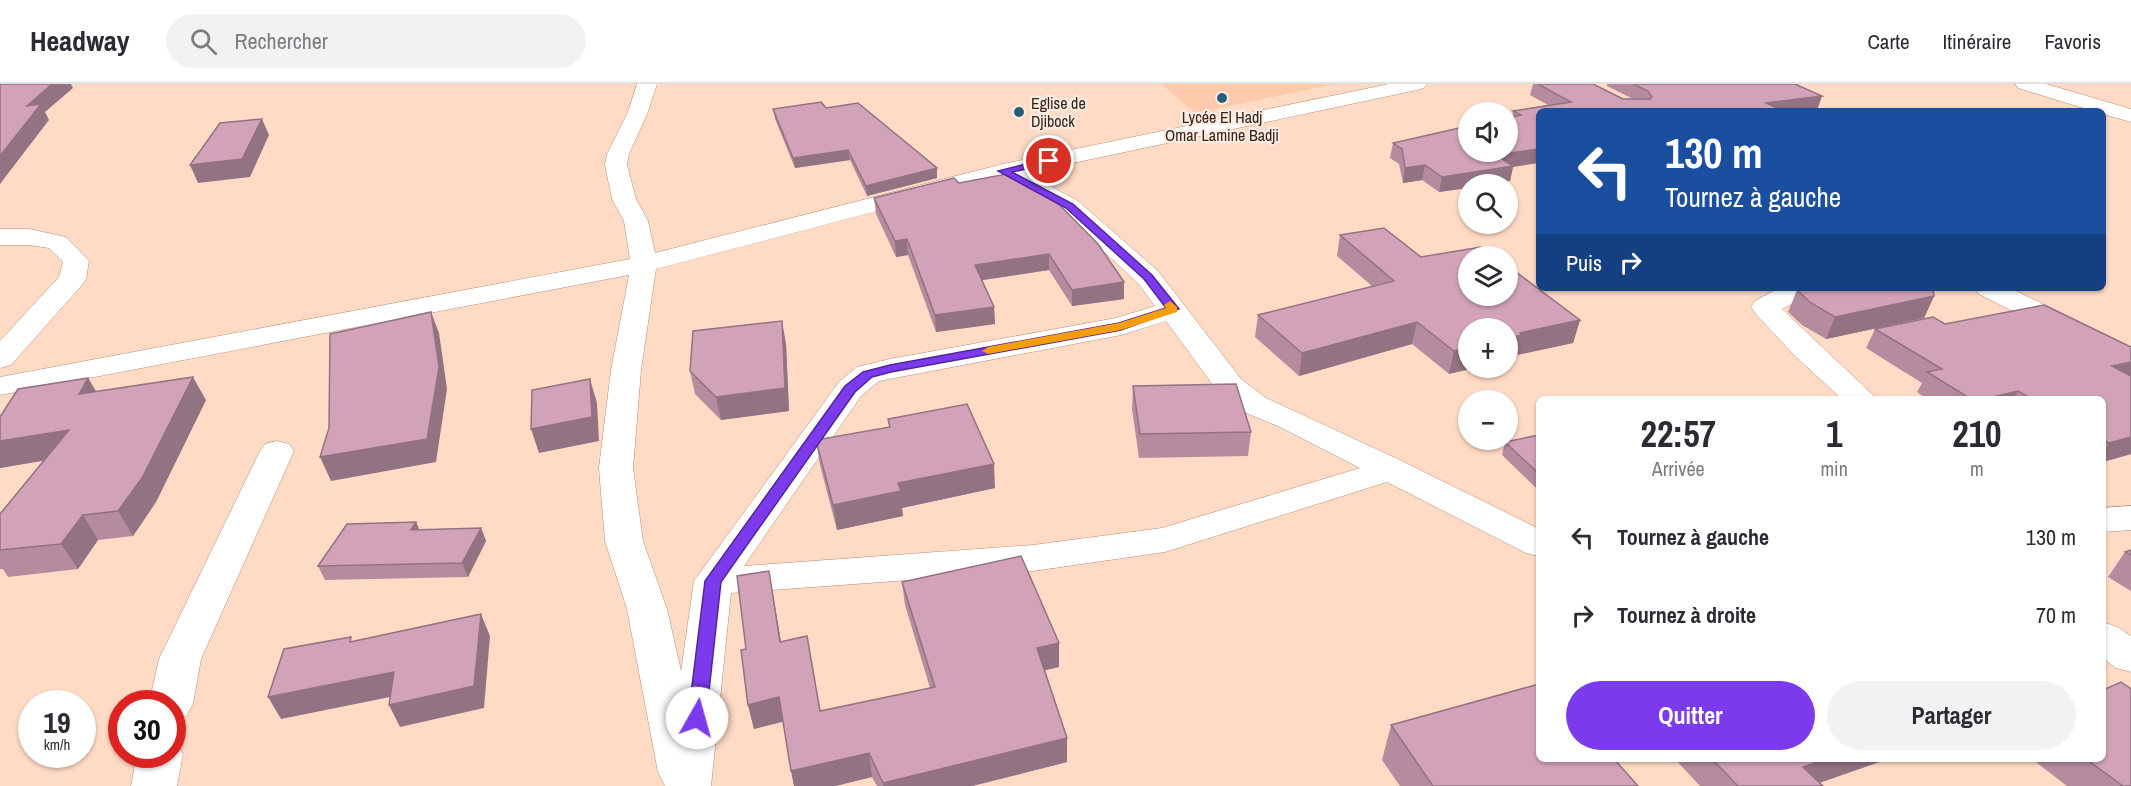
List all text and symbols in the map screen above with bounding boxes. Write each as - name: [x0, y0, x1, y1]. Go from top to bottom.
- search box: [166, 14, 586, 68]
- text: Headway: [30, 22, 130, 60]
- icon: search: [187, 25, 220, 58]
- text: Rechercher: [235, 26, 328, 56]
- text: Carte: [1867, 27, 1910, 56]
- text: Itinéraire: [1943, 27, 2011, 56]
- text: Favoris: [2044, 27, 2101, 56]
- marker: Lycée El Hadj Omar Lamine Badji: [1215, 91, 1229, 105]
- place label: Eglise de Djibock: [1031, 92, 1086, 132]
- map controls: [1458, 102, 1518, 450]
- button: sound: [1458, 102, 1518, 162]
- marker: Eglise de Djibock: [1012, 105, 1026, 119]
- place label: Lycée El Hadj Omar Lamine Badji: [1165, 106, 1279, 146]
- text: 130 m: [1665, 125, 1763, 181]
- icon: left: [1566, 132, 1644, 210]
- pin: [1023, 135, 1074, 186]
- icon: arrive: [1032, 144, 1065, 177]
- button: search: [1458, 174, 1518, 234]
- text: Tournez à gauche: [1665, 179, 1841, 215]
- button: layers: [1458, 246, 1518, 306]
- icon: right: [1614, 246, 1647, 279]
- text: Puis: [1566, 248, 1602, 278]
- button: +: [1458, 318, 1518, 378]
- button: −: [1458, 390, 1518, 450]
- text: 22:57: [1640, 410, 1716, 458]
- text: 1: [1826, 410, 1842, 458]
- text: 210: [1952, 410, 2002, 458]
- text: Arrivée: [1652, 455, 1705, 482]
- text: min: [1820, 455, 1848, 482]
- text: m: [1970, 455, 1984, 482]
- icon: left: [1566, 521, 1599, 554]
- text: Tournez à gauche: [1617, 522, 1769, 552]
- text: 130 m: [2026, 522, 2076, 552]
- icon: right: [1566, 599, 1599, 632]
- text: Tournez à droite: [1617, 600, 1756, 630]
- text: 70 m: [2036, 600, 2076, 630]
- button: Quitter: [1566, 681, 1815, 750]
- button: Partager: [1827, 681, 2076, 750]
- position arrow: [665, 686, 729, 750]
- speed limit sign: 30: [108, 690, 186, 768]
- text: 19: [43, 702, 71, 742]
- text: km/h: [44, 734, 70, 755]

